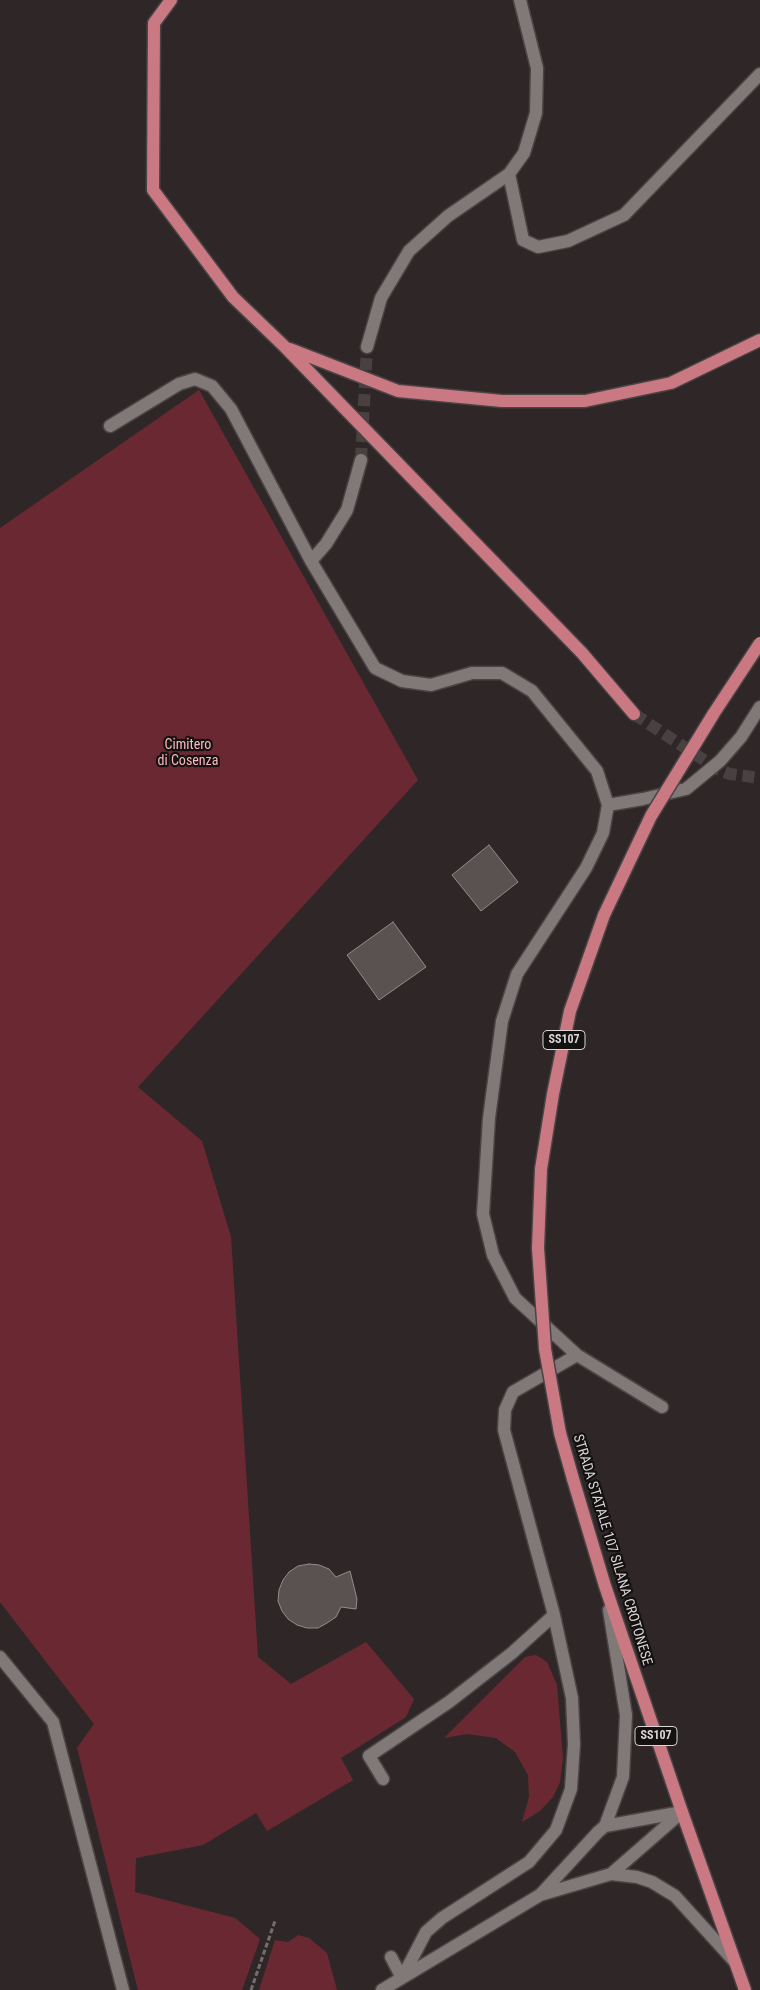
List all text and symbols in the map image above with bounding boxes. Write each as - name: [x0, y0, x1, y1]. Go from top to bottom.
- park label: Cimitero di Cosenza: [158, 737, 218, 770]
- road number: SS107: [543, 1030, 585, 1050]
- street label: STRADA STATALE 107 SILANA CROTONESE: [569, 1432, 655, 1668]
- road number: SS107: [635, 1726, 677, 1745]

